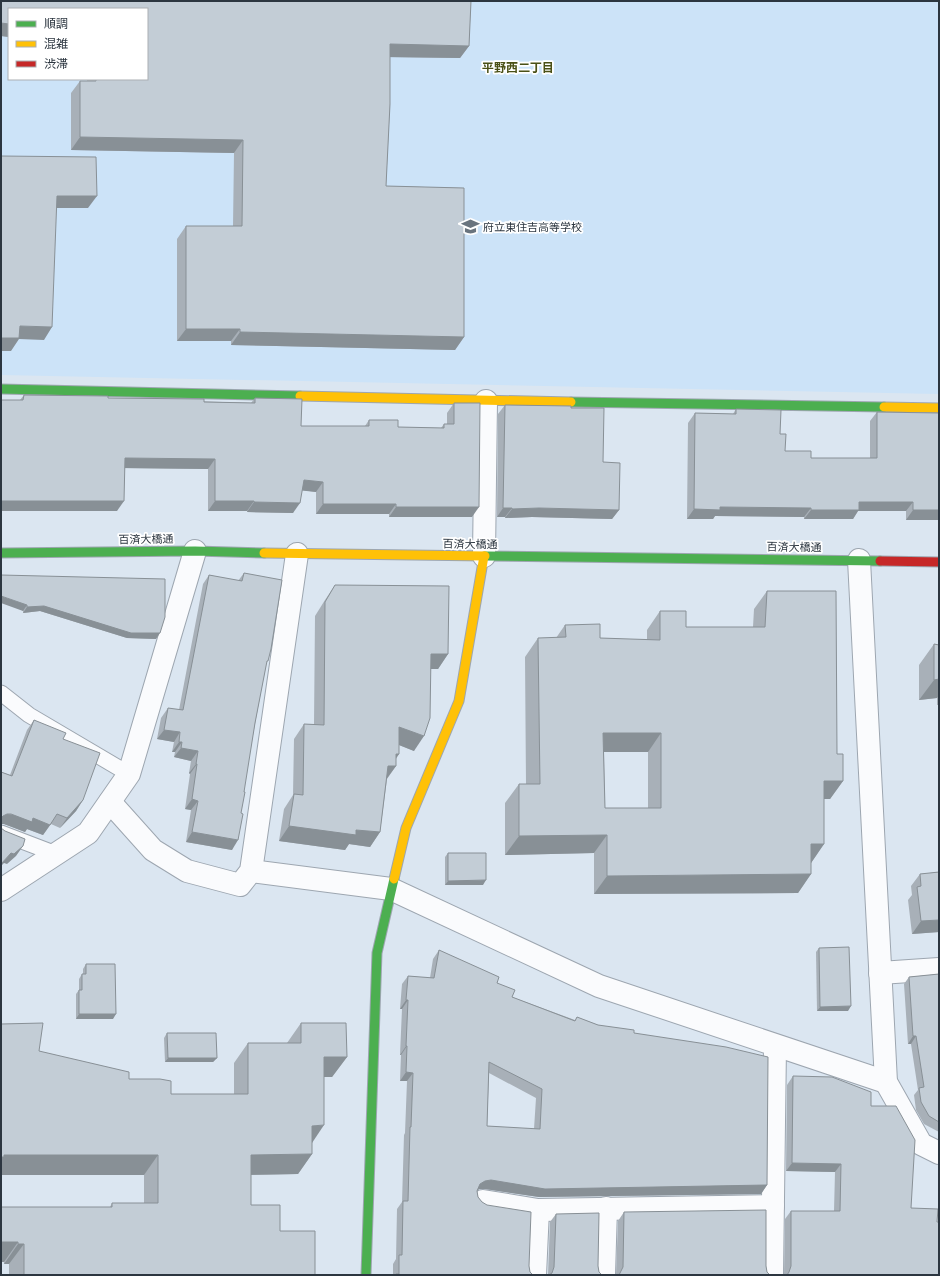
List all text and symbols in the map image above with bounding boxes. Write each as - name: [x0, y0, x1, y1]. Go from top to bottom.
- legend: [8, 8, 148, 80]
- text: 順調: [44, 16, 68, 31]
- text: 混雑: [44, 36, 68, 51]
- text: 渋滞: [44, 56, 68, 71]
- district label: 平野西二丁目: [482, 60, 554, 75]
- school or university icon: 府立東住吉高等学校: [460, 217, 480, 237]
- place label: 府立東住吉高等学校: [483, 220, 582, 234]
- street label: 百済大橋通: [118, 532, 174, 546]
- street label: 百済大橋通: [442, 537, 498, 551]
- street label: 百済大橋通: [766, 540, 822, 554]

